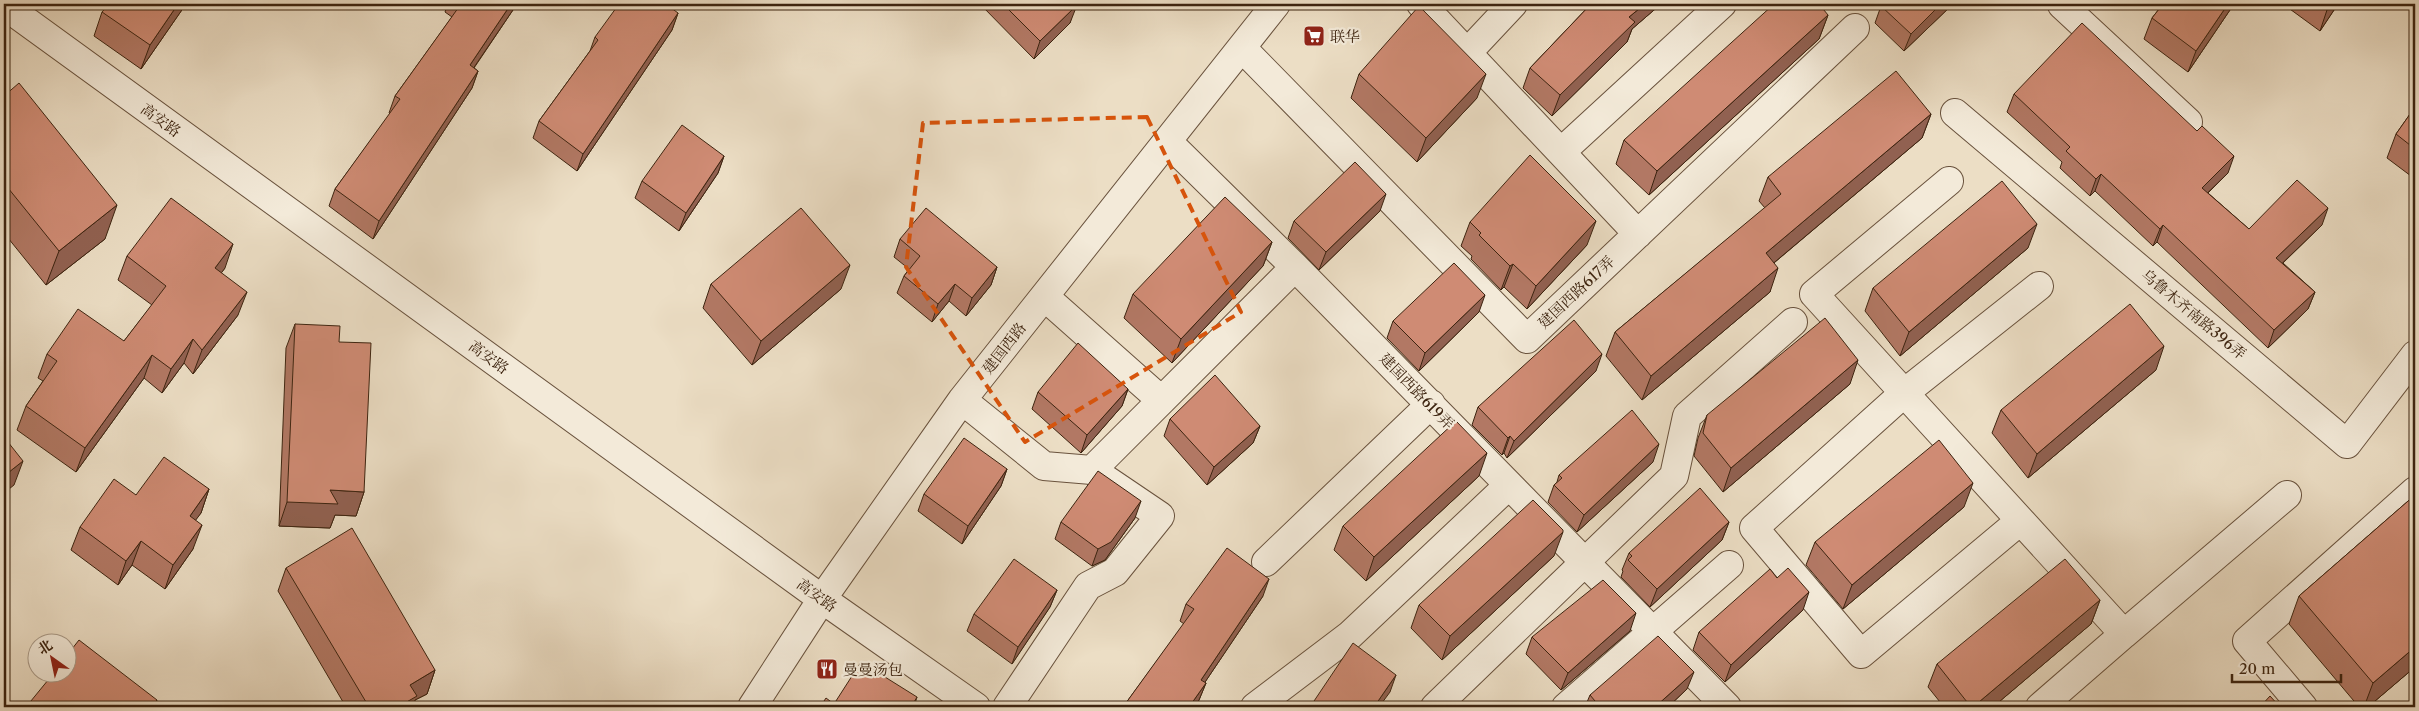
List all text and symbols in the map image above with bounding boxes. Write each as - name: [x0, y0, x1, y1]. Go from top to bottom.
- supermarket icon: 联华: [1302, 24, 1326, 48]
- place label: 联华: [1330, 27, 1360, 46]
- street label: 高安路: [137, 99, 185, 141]
- street label: 建国西路617弄: [1534, 252, 1618, 332]
- street label: 乌鲁木齐南路396弄: [2138, 265, 2250, 363]
- street label: 建国西路: [978, 319, 1030, 377]
- street label: 高安路: [465, 336, 513, 378]
- street label: 建国西路619弄: [1376, 349, 1458, 433]
- street label: 高安路: [793, 574, 841, 616]
- north arrow: [28, 634, 78, 684]
- text: 北: [34, 636, 56, 658]
- scale bar: [2232, 651, 2340, 683]
- restaurant icon: 曼曼汤包: [815, 657, 839, 681]
- text: 20 m: [2239, 659, 2275, 678]
- place label: 曼曼汤包: [843, 660, 903, 679]

